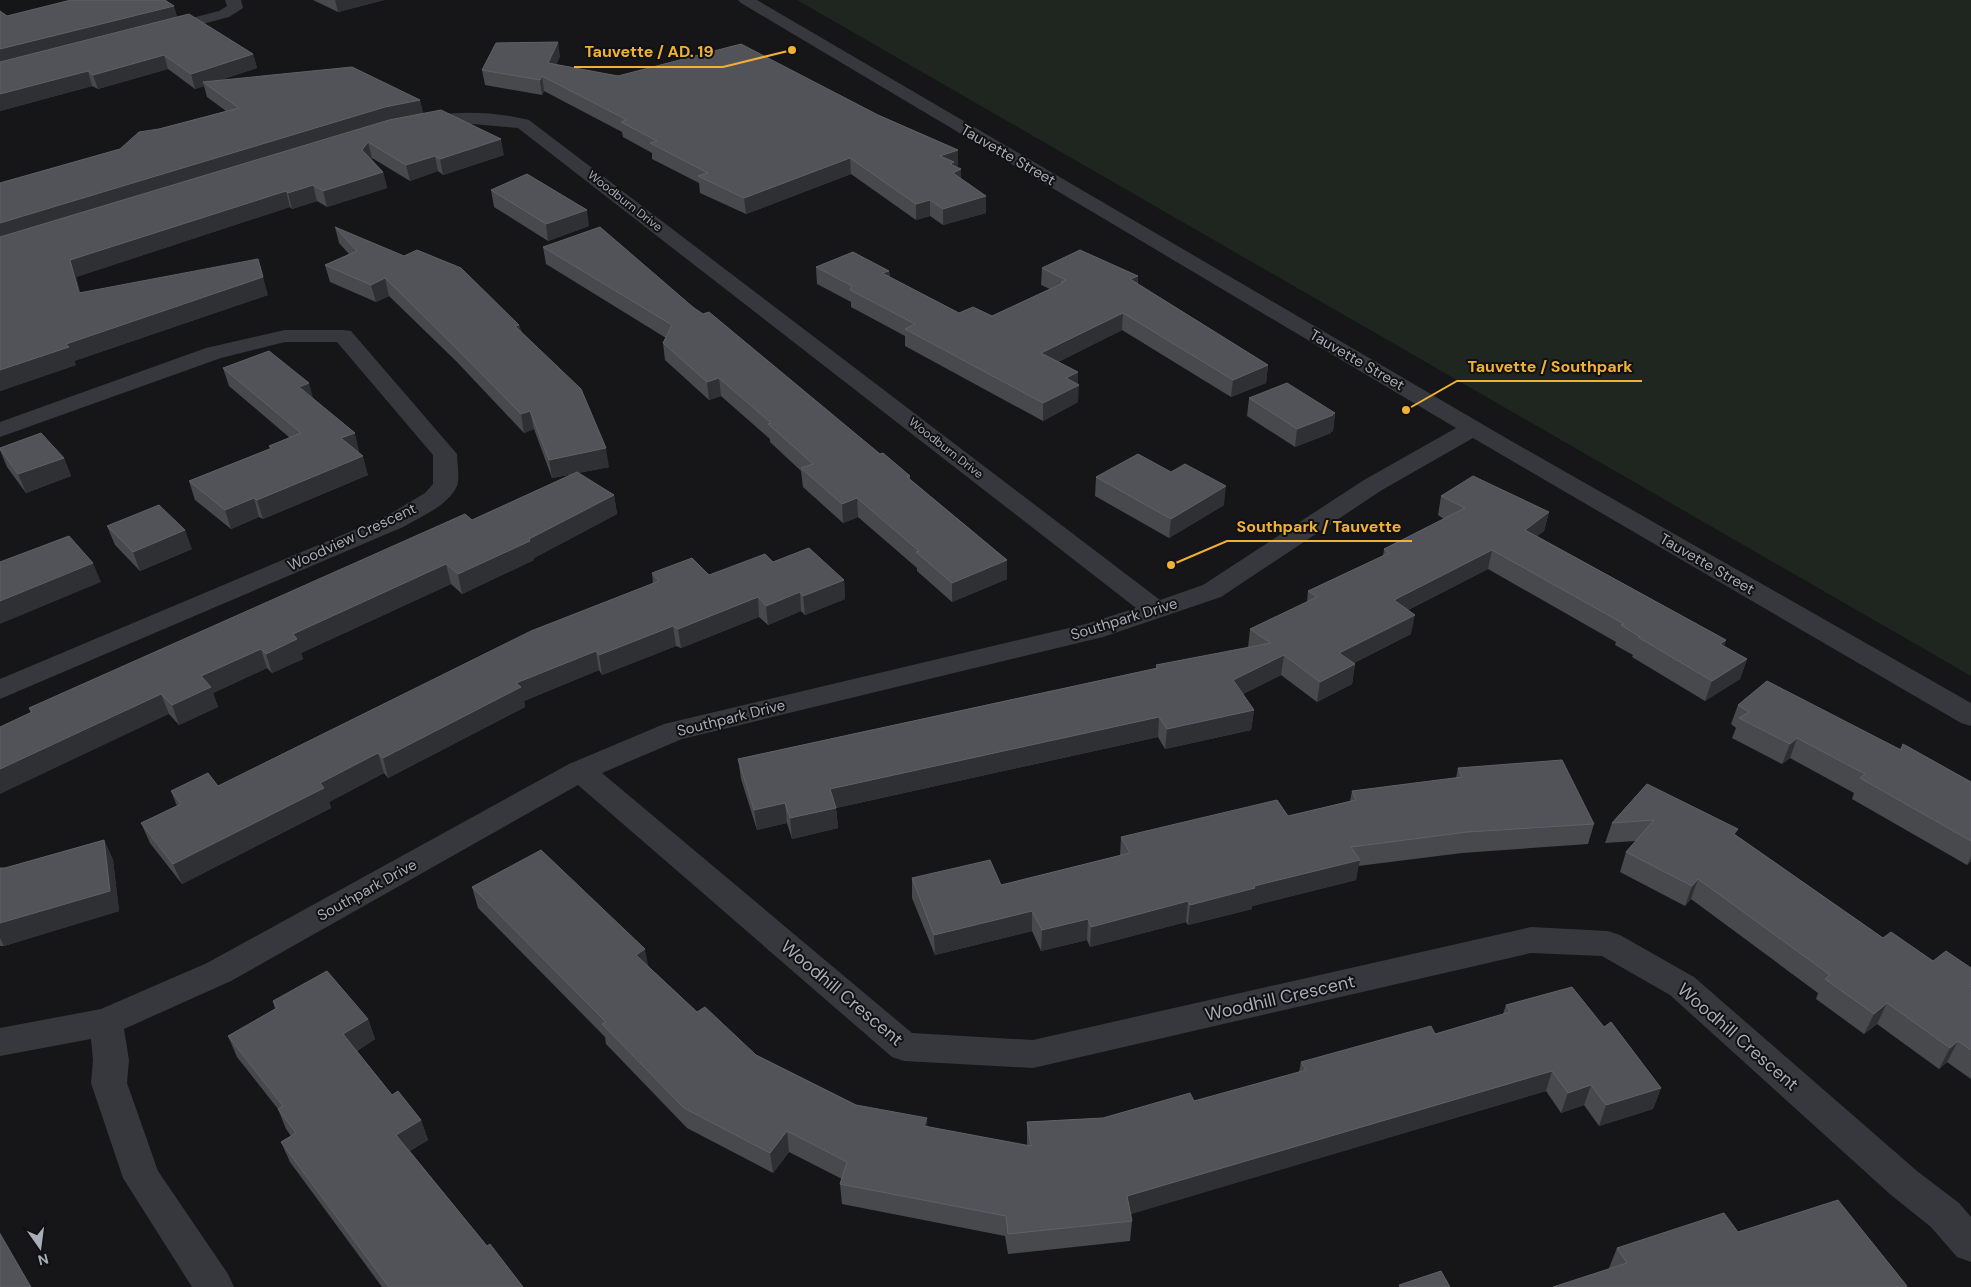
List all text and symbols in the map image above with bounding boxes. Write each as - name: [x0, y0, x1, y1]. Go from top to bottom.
- callout: Tauvette / AD. 19: [574, 36, 723, 67]
- text: Tauvette / AD. 19: [584, 41, 714, 62]
- street label: Tauvette Street: [957, 120, 1059, 190]
- street label: Woodburn Drive: [585, 167, 666, 235]
- street label: Tauvette Street: [1306, 325, 1408, 395]
- callout: Tauvette / Southpark: [1457, 350, 1642, 381]
- text: Tauvette / Southpark: [1468, 356, 1633, 377]
- street label: Woodburn Drive: [906, 414, 987, 482]
- street label: Woodview Crescent: [284, 498, 420, 576]
- callout: Southpark / Tauvette: [1227, 510, 1412, 541]
- text: Southpark / Tauvette: [1237, 516, 1401, 537]
- street label: Tauvette Street: [1656, 529, 1758, 599]
- street label: Southpark Drive: [1068, 593, 1180, 645]
- street label: Southpark Drive: [675, 695, 787, 741]
- street label: Southpark Drive: [314, 854, 420, 926]
- street label: Woodhill Crescent: [776, 935, 908, 1051]
- street label: Woodhill Crescent: [1203, 969, 1357, 1027]
- street label: Woodhill Crescent: [1672, 978, 1804, 1096]
- north arrow: [15, 1222, 65, 1272]
- text: N: [36, 1250, 50, 1270]

